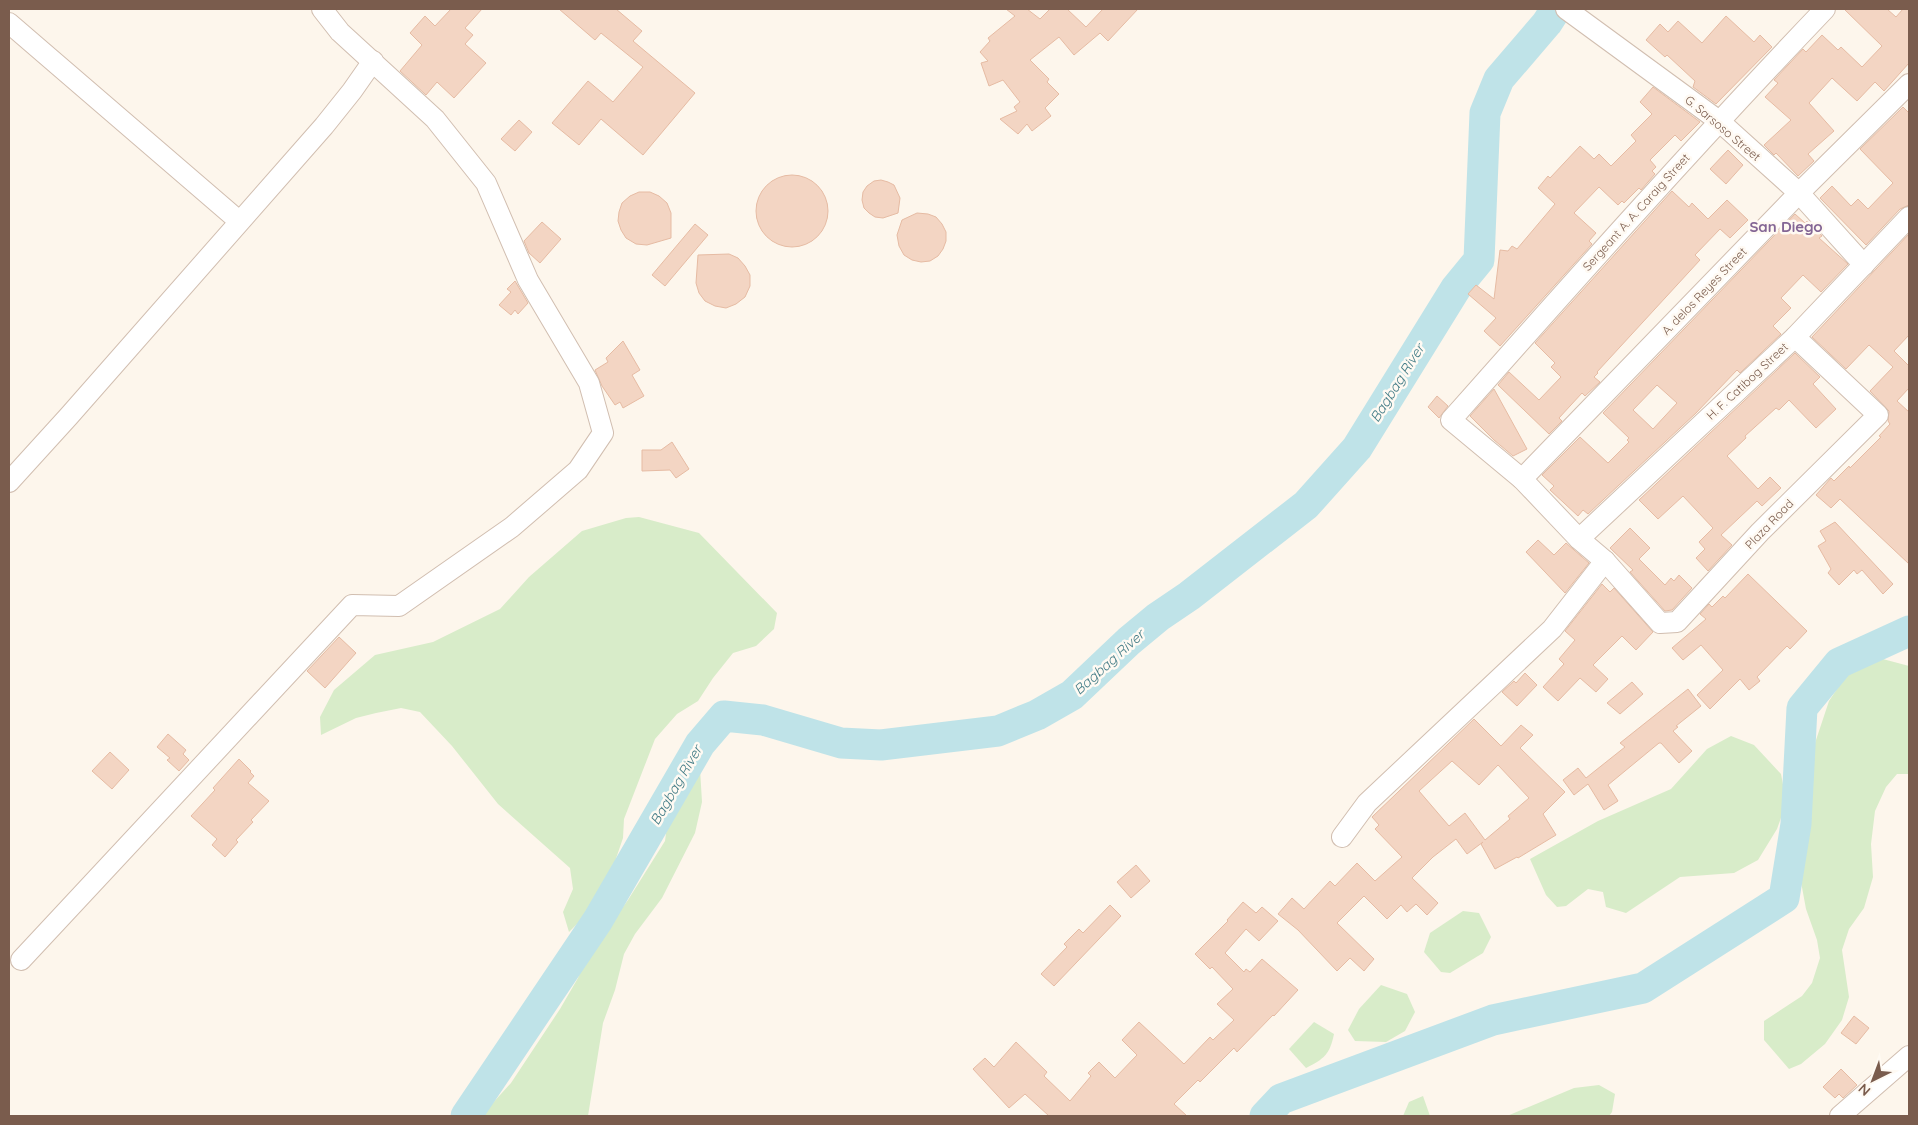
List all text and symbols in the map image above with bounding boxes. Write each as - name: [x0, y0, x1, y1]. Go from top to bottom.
- street label: G. Sarsoso Street: [1682, 92, 1764, 164]
- street label: Sergeant A. A. Caraig Street: [1579, 150, 1693, 274]
- district label: San Diego: [1749, 217, 1823, 236]
- street label: A. delos Reyes Street: [1658, 244, 1750, 338]
- water label: Bagbag River: [1366, 339, 1429, 425]
- street label: H. F. Catibog Street: [1703, 339, 1791, 423]
- street label: Plaza Road: [1742, 496, 1796, 552]
- water label: Bagbag River: [1070, 625, 1149, 698]
- water label: Bagbag River: [646, 741, 707, 828]
- north arrow: [1848, 1055, 1898, 1105]
- text: N: [1854, 1080, 1874, 1100]

